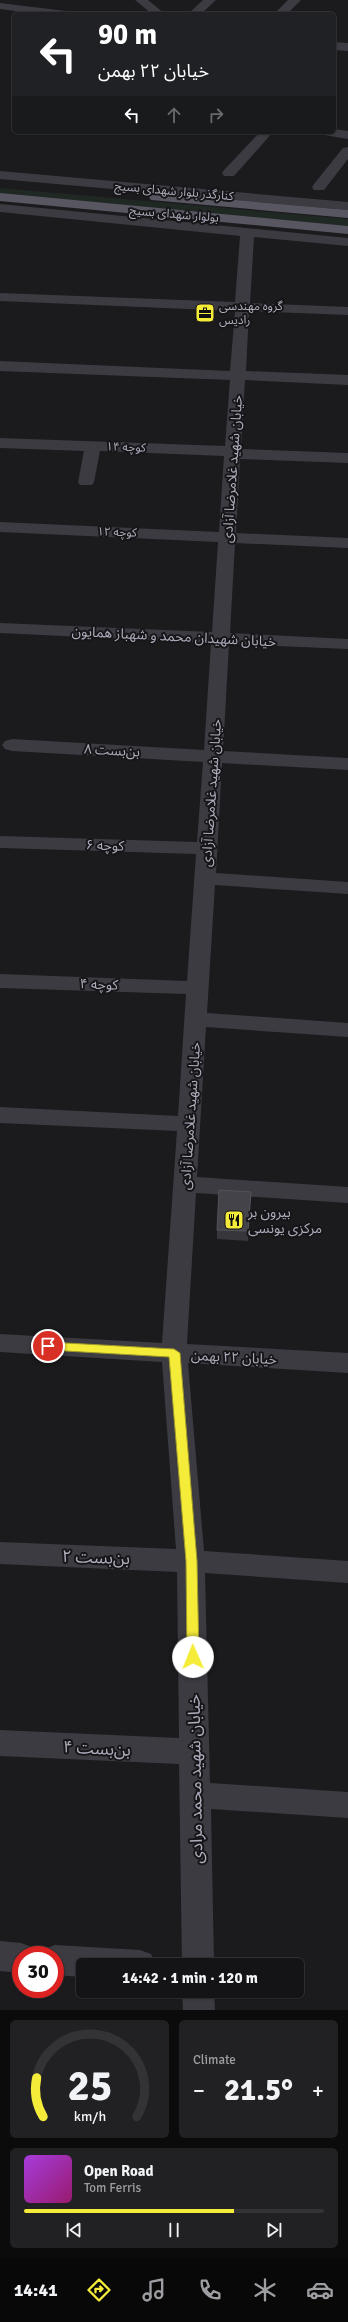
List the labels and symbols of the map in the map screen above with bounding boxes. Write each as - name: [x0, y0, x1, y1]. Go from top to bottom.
- street label: کنارگذر بلوار شهدای بسیج: [114, 179, 235, 205]
- street label: بولوار شهدای بسیج: [129, 203, 219, 227]
- place label: گروه مهندسی رادیس: [219, 299, 284, 328]
- office icon: گروه مهندسی رادیس: [194, 302, 216, 324]
- street label: خیابان شهید غلامرضا آزادی: [219, 394, 246, 544]
- street label: کوچه ۱۴: [106, 439, 147, 456]
- street label: کوچه ۱۲: [97, 524, 138, 541]
- street label: خیابان شهیدان محمد و شهباز همایون: [71, 623, 277, 650]
- street label: خیابان شهید غلامرضا آزادی: [198, 718, 225, 868]
- street label: بن‌بست ۸: [84, 741, 141, 760]
- street label: کوچه ۶: [85, 836, 125, 856]
- street label: کوچه ۴: [79, 975, 119, 995]
- street label: خیابان شهید غلامرضا آزادی: [177, 1041, 204, 1191]
- place label: بیرون بر مرکزی یونسی: [247, 1204, 322, 1237]
- restaurant icon: بیرون بر مرکزی یونسی: [223, 1209, 245, 1231]
- pin: [31, 1329, 65, 1363]
- street label: خیابان ۲۲ بهمن: [190, 1347, 278, 1368]
- street label: بن‌بست ۲: [62, 1546, 130, 1569]
- position arrow: [172, 1636, 214, 1678]
- street label: خیابان شهید محمد مرادی: [184, 1694, 207, 1864]
- street label: بن‌بست ۴: [62, 1736, 132, 1761]
- speed limit sign: 30: [12, 1946, 64, 1998]

